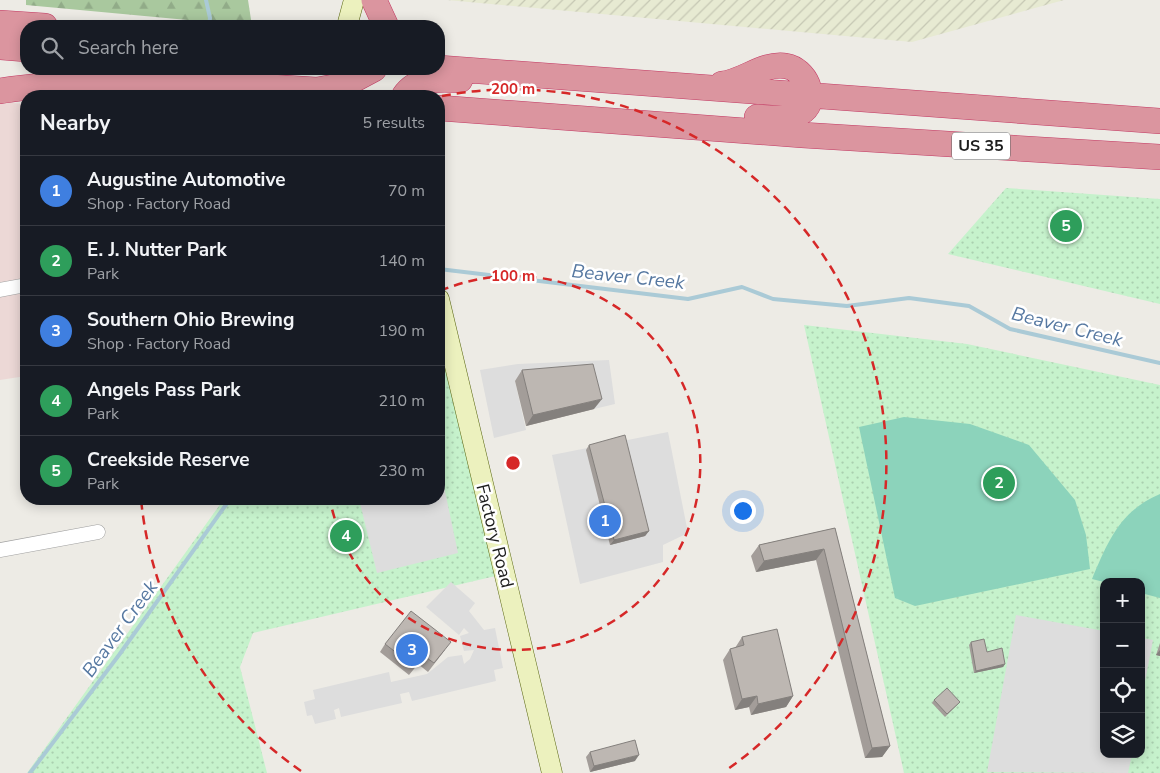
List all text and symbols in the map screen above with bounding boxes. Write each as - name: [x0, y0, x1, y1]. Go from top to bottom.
- search box: [20, 20, 445, 75]
- icon: search: [38, 34, 66, 62]
- text: Search here: [78, 35, 179, 61]
- text: 200 m: [491, 79, 535, 99]
- text: Nearby: [40, 109, 110, 137]
- text: 5 results: [363, 112, 425, 134]
- road number: US 35: [952, 132, 1010, 160]
- text: Augustine Automotive: [87, 167, 286, 193]
- text: 1: [51, 180, 61, 202]
- text: 70 m: [388, 180, 425, 202]
- text: Shop · Factory Road: [87, 193, 231, 215]
- pin: 5: [1050, 207, 1082, 245]
- text: E. J. Nutter Park: [87, 237, 227, 263]
- text: 2: [51, 250, 61, 272]
- text: 140 m: [378, 250, 425, 272]
- water label: Beaver Creek: [570, 258, 686, 296]
- text: Park: [87, 263, 119, 285]
- text: 100 m: [491, 266, 535, 286]
- water label: Beaver Creek: [1009, 301, 1126, 353]
- text: Southern Ohio Brewing: [87, 307, 294, 333]
- text: 3: [51, 320, 61, 342]
- text: 190 m: [378, 320, 425, 342]
- text: Shop · Factory Road: [87, 333, 231, 355]
- text: Angels Pass Park: [87, 377, 240, 403]
- text: 4: [51, 390, 61, 412]
- text: 210 m: [378, 390, 425, 412]
- text: Park: [87, 403, 119, 425]
- text: Creekside Reserve: [87, 447, 250, 473]
- centre of rings: [504, 454, 522, 472]
- text: 5: [51, 460, 61, 482]
- text: 230 m: [378, 460, 425, 482]
- pin: 2: [983, 464, 1015, 502]
- text: Park: [87, 473, 119, 495]
- street label: Factory Road: [470, 482, 520, 590]
- your location: [730, 498, 756, 524]
- pin: 1: [589, 502, 621, 540]
- pin: 4: [330, 517, 362, 555]
- water label: Beaver Creek: [76, 575, 164, 683]
- map controls: [1100, 578, 1145, 758]
- button: +: [1100, 578, 1145, 623]
- button: −: [1100, 623, 1145, 668]
- pin: 3: [396, 631, 428, 669]
- button: locate: [1100, 668, 1145, 713]
- button: layers: [1100, 713, 1145, 758]

